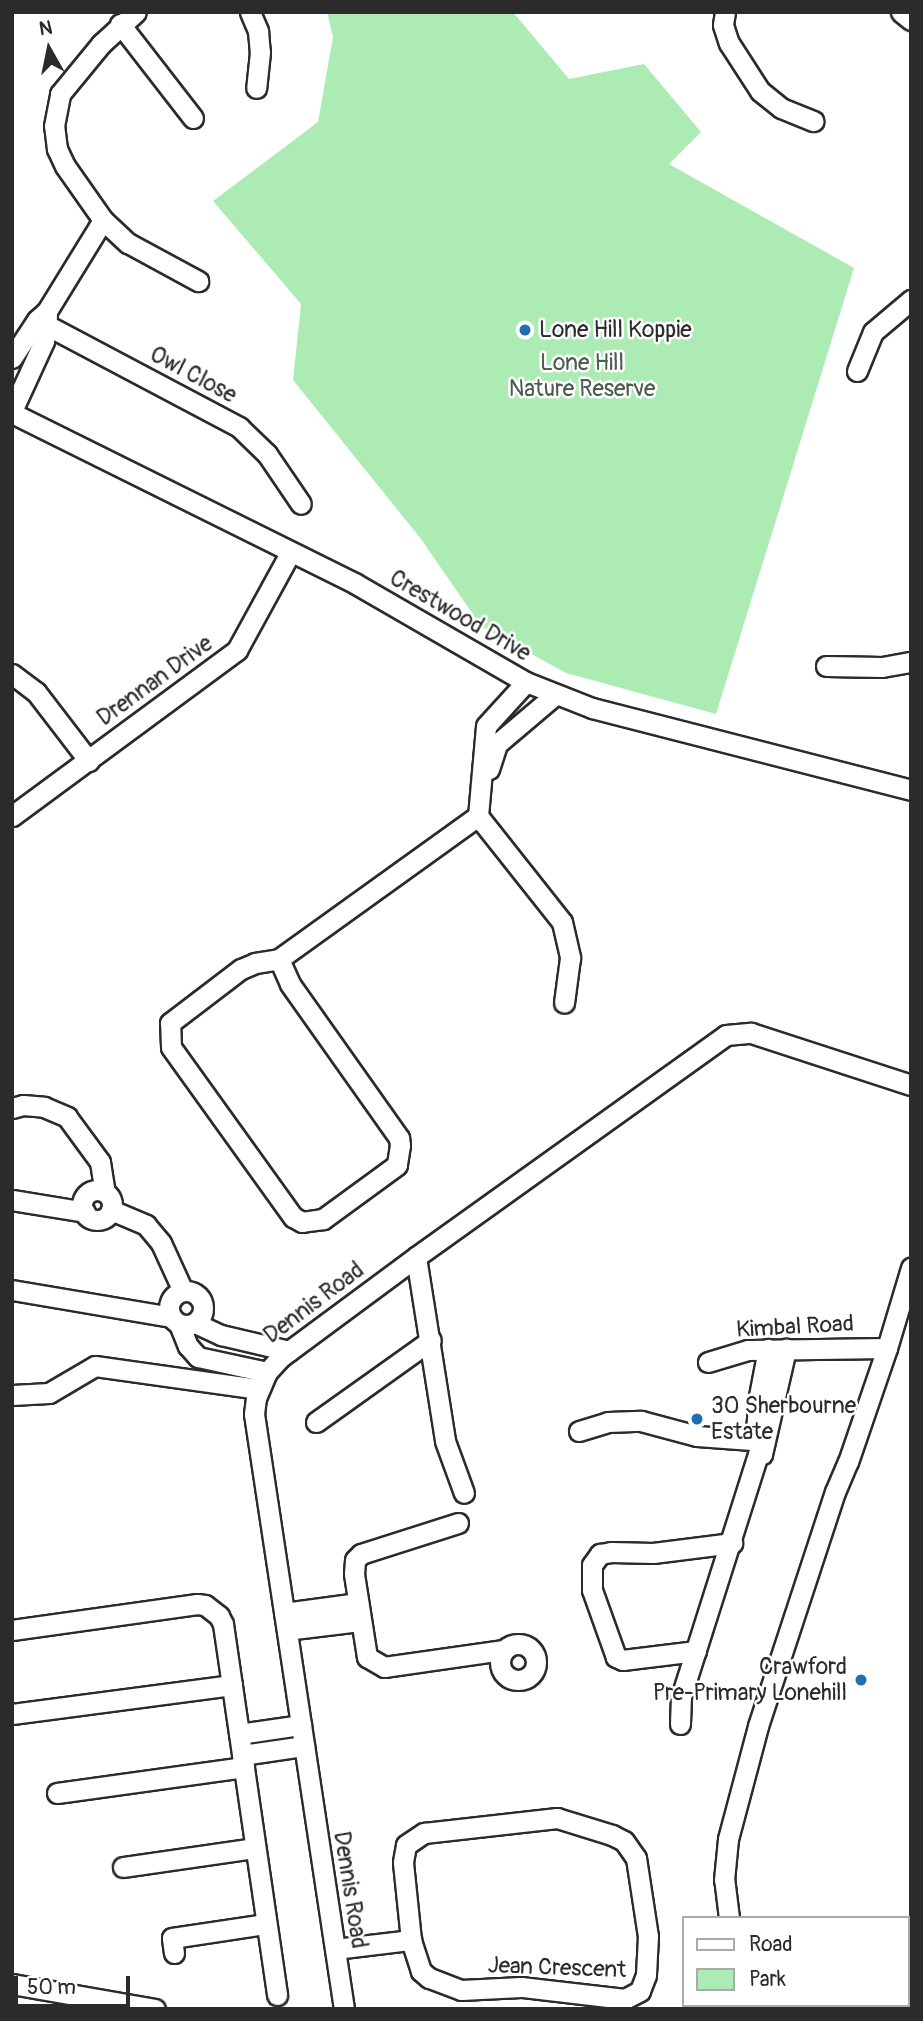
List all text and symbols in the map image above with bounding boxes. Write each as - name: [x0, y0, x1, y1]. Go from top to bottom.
- north arrow: [14, 14, 84, 84]
- text: N: [37, 15, 54, 41]
- place label: Lone Hill Koppie: [539, 316, 692, 344]
- marker: Lone Hill Koppie: [517, 322, 533, 338]
- street label: Owl Close: [145, 341, 241, 409]
- park label: Lone Hill Nature Reserve: [509, 349, 655, 403]
- street label: Crestwood Drive: [384, 564, 536, 668]
- street label: Drennan Drive: [92, 630, 218, 732]
- street label: Dennis Road: [258, 1256, 370, 1350]
- street label: Kimbal Road: [735, 1310, 855, 1344]
- place label: 30 Sherbourne Estate: [711, 1392, 856, 1446]
- marker: 30 Sherbourne Estate: [689, 1411, 705, 1427]
- place label: Crawford Pre-Primary Lonehill: [653, 1653, 847, 1707]
- marker: Crawford Pre-Primary Lonehill: [853, 1672, 869, 1688]
- street label: Dennis Road: [327, 1829, 373, 1951]
- legend: [682, 1916, 909, 2007]
- text: Road: [749, 1931, 793, 1958]
- street label: Jean Crescent: [487, 1952, 627, 1984]
- scale bar: [18, 1962, 133, 2006]
- text: Park: [749, 1966, 786, 1993]
- text: 50 m: [27, 1974, 76, 2001]

